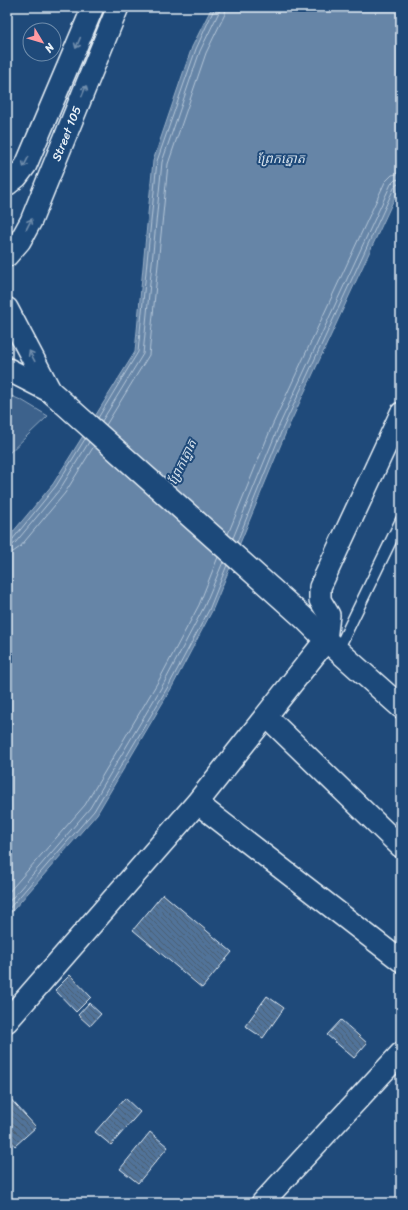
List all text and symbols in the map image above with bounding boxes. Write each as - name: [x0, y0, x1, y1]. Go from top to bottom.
- north arrow: [22, 22, 62, 62]
- one-way arrow: [74, 36, 81, 48]
- text: N: [39, 38, 60, 57]
- one-way arrow: [81, 86, 88, 98]
- street label: Street 105: [45, 103, 88, 165]
- water label: ព្រែកត្នោត: [257, 147, 306, 170]
- one-way arrow: [22, 156, 29, 168]
- one-way arrow: [26, 219, 34, 231]
- one-way arrow: [27, 350, 35, 362]
- water label: ព្រែកត្នោត: [161, 435, 203, 489]

